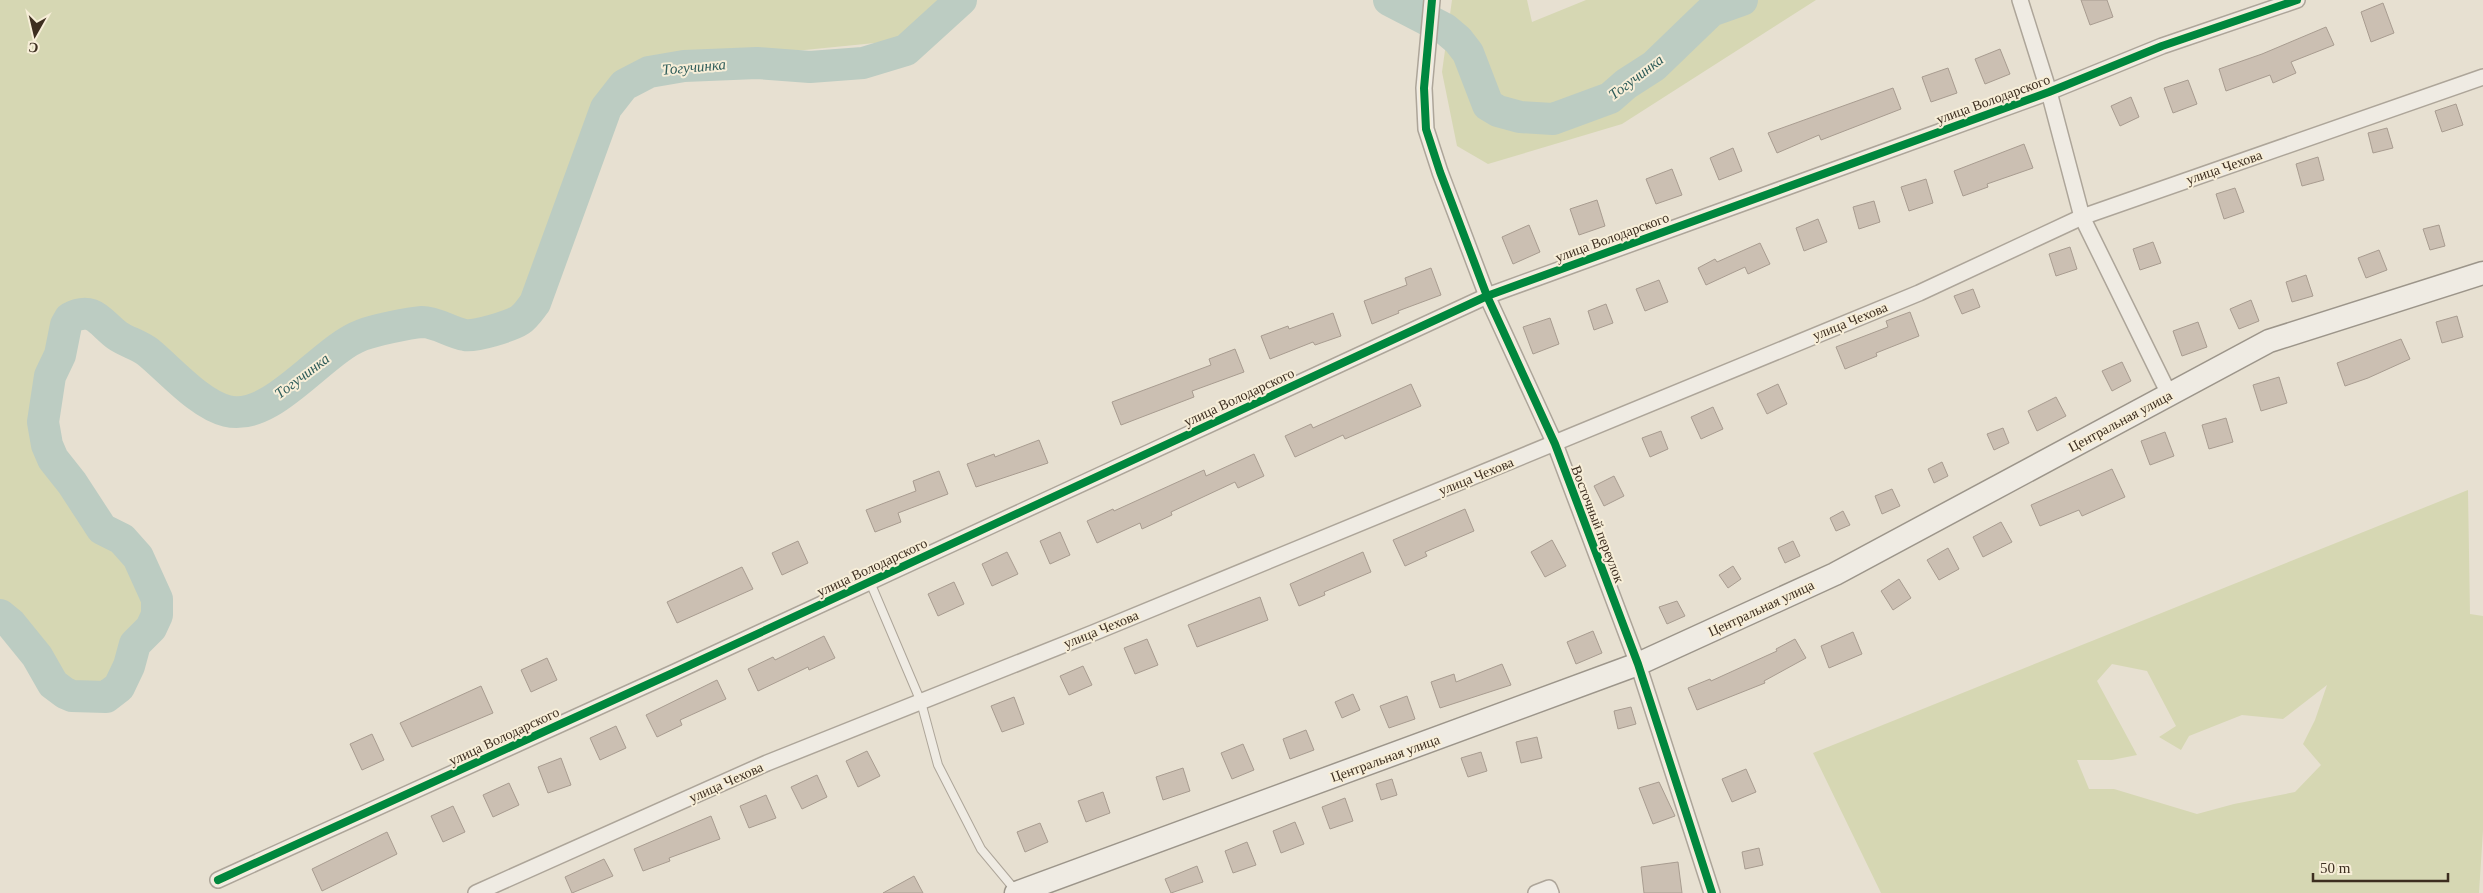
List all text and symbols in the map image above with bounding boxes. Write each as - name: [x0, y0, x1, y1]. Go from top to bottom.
- north arrow: [10, 10, 60, 60]
- text: С: [27, 39, 39, 56]
- water label: Тогучинка: [1606, 51, 1666, 103]
- water label: Тогучинка: [661, 56, 727, 78]
- street label: улица Володарского: [1934, 72, 2052, 127]
- street label: улица Чехова: [2184, 147, 2265, 187]
- street label: улица Володарского: [1553, 210, 1671, 265]
- street label: улица Чехова: [1811, 299, 1890, 343]
- water label: Тогучинка: [272, 350, 332, 402]
- street label: улица Володарского: [1182, 365, 1297, 430]
- street label: Центральная улица: [2066, 387, 2175, 455]
- street label: улица Чехова: [1437, 454, 1516, 498]
- street label: Восточный переулок: [1568, 464, 1627, 585]
- street label: улица Володарского: [815, 535, 930, 600]
- street label: Центральная улица: [1706, 577, 1817, 640]
- street label: улица Чехова: [1062, 607, 1141, 651]
- street label: улица Володарского: [447, 704, 562, 769]
- street label: Центральная улица: [1329, 731, 1443, 785]
- street label: улица Чехова: [687, 759, 766, 805]
- scale bar: [2313, 850, 2448, 882]
- text: 50 m: [2320, 860, 2351, 876]

